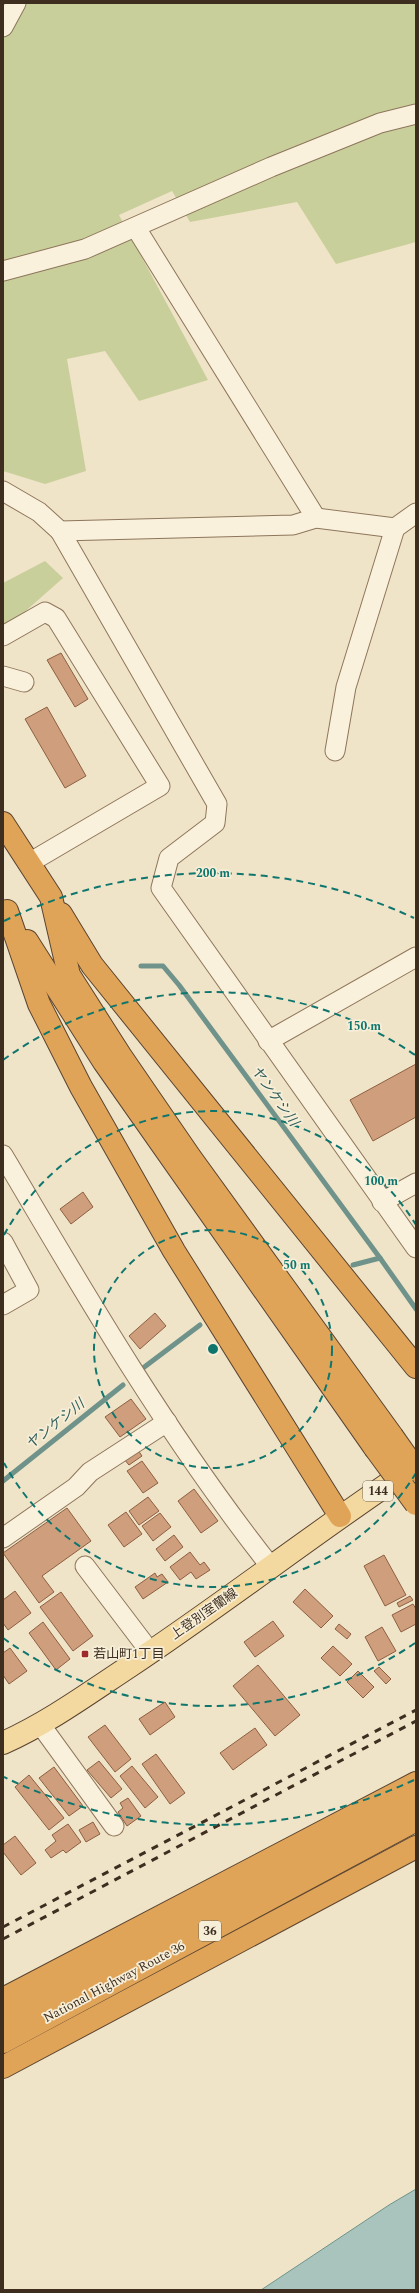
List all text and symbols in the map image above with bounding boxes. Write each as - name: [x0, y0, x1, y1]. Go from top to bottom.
- text: 200 m: [196, 864, 230, 883]
- text: 150 m: [347, 1017, 381, 1036]
- water label: ヤンケシ川: [246, 1062, 305, 1132]
- text: 100 m: [364, 1172, 398, 1191]
- text: 50 m: [283, 1256, 311, 1275]
- centre of rings: [206, 1342, 220, 1356]
- water label: ヤンケシ川: [21, 1393, 90, 1454]
- road number: 144: [363, 1481, 393, 1501]
- street label: 上登別室蘭線: [166, 1583, 242, 1645]
- place label: 若山町1丁目: [93, 1644, 165, 1664]
- marker: 若山町1丁目: [80, 1649, 90, 1659]
- road number: 36: [199, 1921, 221, 1941]
- street label: National Highway Route 36: [40, 1936, 189, 2028]

